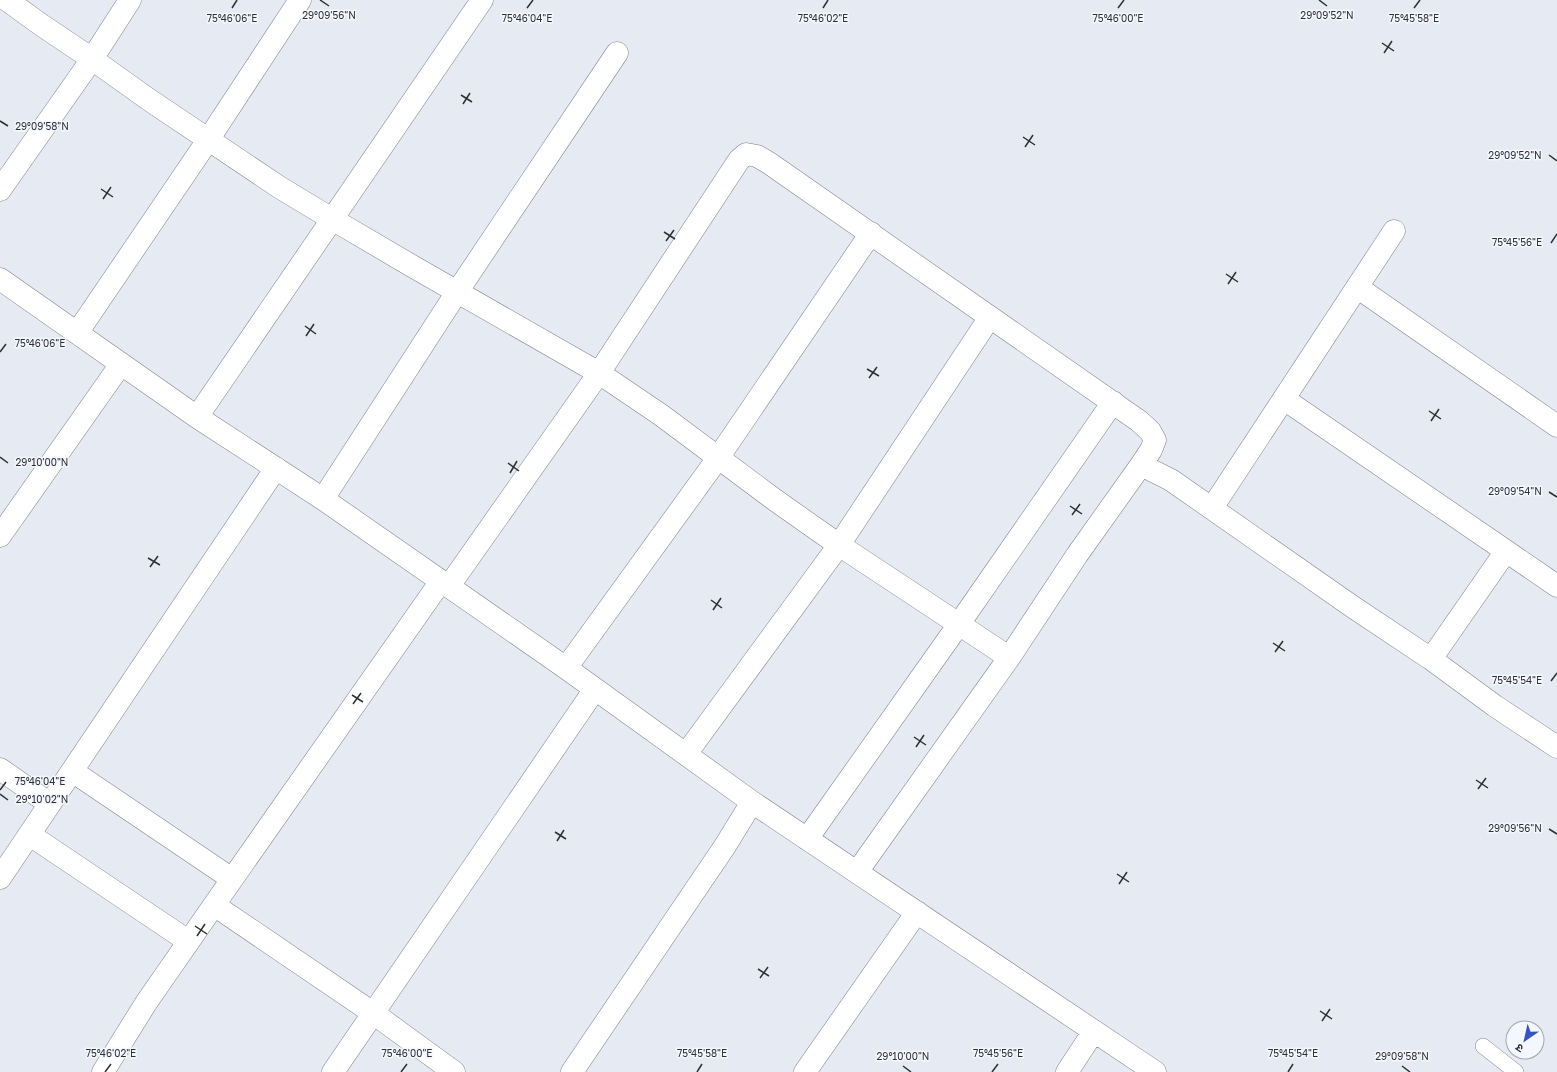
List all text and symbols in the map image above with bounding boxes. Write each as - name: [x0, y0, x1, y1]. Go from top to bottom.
- text: 29°09'56"N: [302, 9, 356, 21]
- text: 29°09'52"N: [1300, 9, 1354, 21]
- text: 75°46'06"E: [207, 12, 257, 24]
- text: 75°46'04"E: [502, 12, 552, 24]
- text: 75°46'02"E: [798, 12, 848, 24]
- text: 75°46'00"E: [1093, 12, 1143, 24]
- text: 75°45'58"E: [1389, 12, 1439, 24]
- text: 29°09'58"N: [15, 120, 69, 132]
- text: 29°09'52"N: [1488, 149, 1542, 161]
- text: 75°45'56"E: [1492, 236, 1542, 248]
- text: 75°46'06"E: [15, 337, 65, 349]
- text: 29°10'00"N: [16, 456, 68, 468]
- text: 29°09'54"N: [1488, 485, 1542, 497]
- text: 75°45'54"E: [1492, 674, 1542, 686]
- text: 75°46'04"E: [15, 775, 65, 787]
- text: 29°10'02"N: [16, 793, 68, 805]
- text: 29°09'56"N: [1488, 822, 1542, 834]
- north arrow: [1505, 1020, 1545, 1060]
- text: उ: [1512, 1041, 1525, 1056]
- text: 75°46'02"E: [86, 1047, 136, 1059]
- text: 75°46'00"E: [382, 1047, 432, 1059]
- text: 75°45'58"E: [677, 1047, 727, 1059]
- text: 75°45'56"E: [973, 1047, 1023, 1059]
- text: 75°45'54"E: [1268, 1047, 1318, 1059]
- text: 29°10'00"N: [877, 1050, 929, 1062]
- text: 29°09'58"N: [1375, 1050, 1429, 1062]

